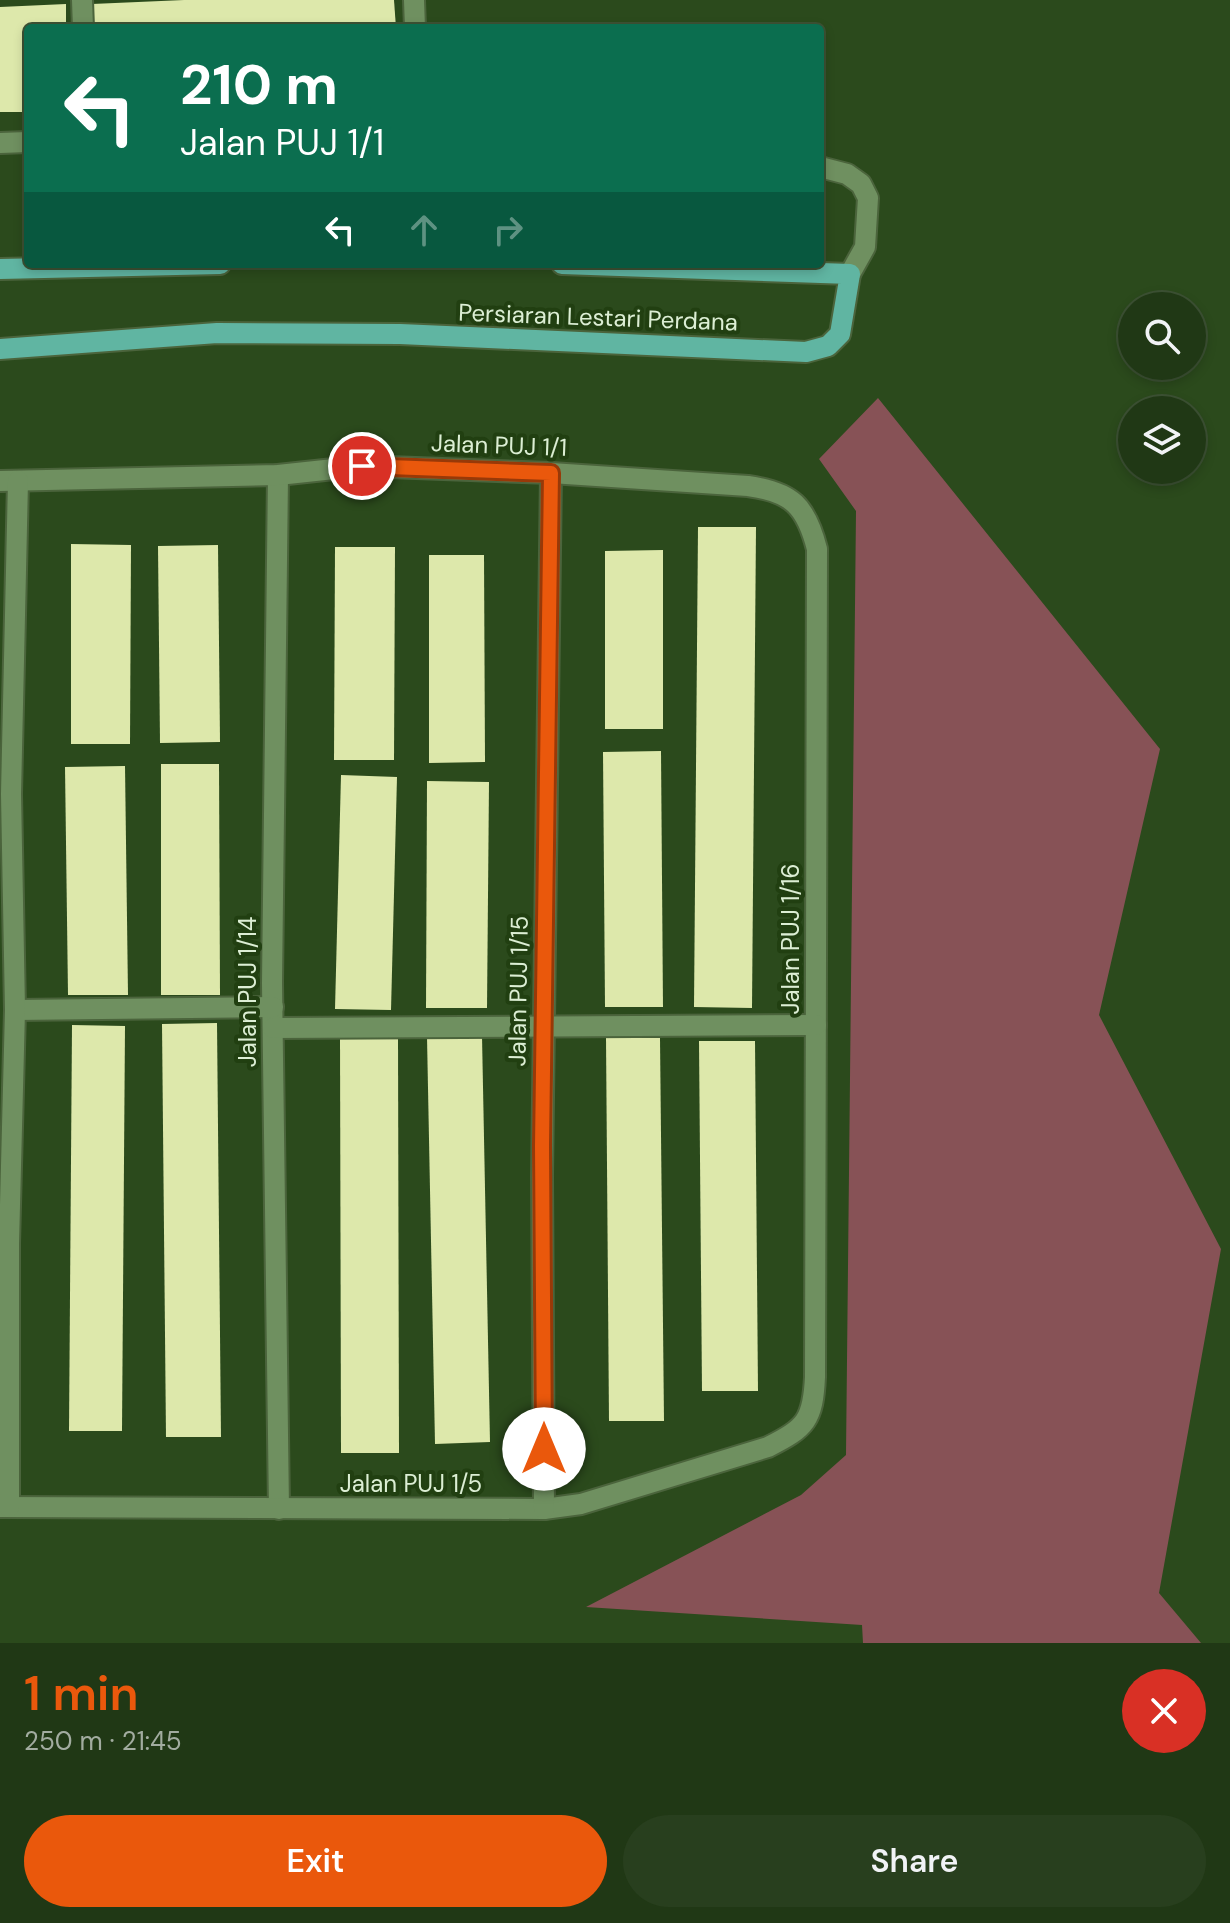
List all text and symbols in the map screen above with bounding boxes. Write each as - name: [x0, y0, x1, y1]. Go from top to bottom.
- text: 210 m: [180, 48, 338, 121]
- icon: left: [48, 56, 152, 160]
- text: Jalan PUJ 1/1: [180, 119, 384, 166]
- icon: left: [318, 208, 362, 252]
- icon: ahead: [402, 208, 446, 252]
- icon: right: [486, 208, 530, 252]
- map controls: [1118, 292, 1206, 484]
- button: search: [1118, 292, 1206, 380]
- street label: Persiaran Lestari Perdana: [458, 297, 738, 337]
- button: layers: [1118, 396, 1206, 484]
- street label: Jalan PUJ 1/1: [430, 427, 568, 463]
- pin: [328, 432, 396, 500]
- icon: arrive: [340, 444, 384, 488]
- street label: Jalan PUJ 1/16: [775, 863, 806, 1015]
- street label: Jalan PUJ 1/15: [501, 915, 535, 1067]
- street label: Jalan PUJ 1/14: [232, 917, 263, 1067]
- position arrow: [502, 1407, 586, 1491]
- street label: Jalan PUJ 1/5: [340, 1468, 482, 1499]
- text: 1 min: [24, 1662, 139, 1725]
- button: close: [1122, 1669, 1206, 1753]
- text: 250 m · 21:45: [24, 1724, 182, 1758]
- button: Exit: [24, 1815, 607, 1907]
- button: Share: [623, 1815, 1206, 1907]

